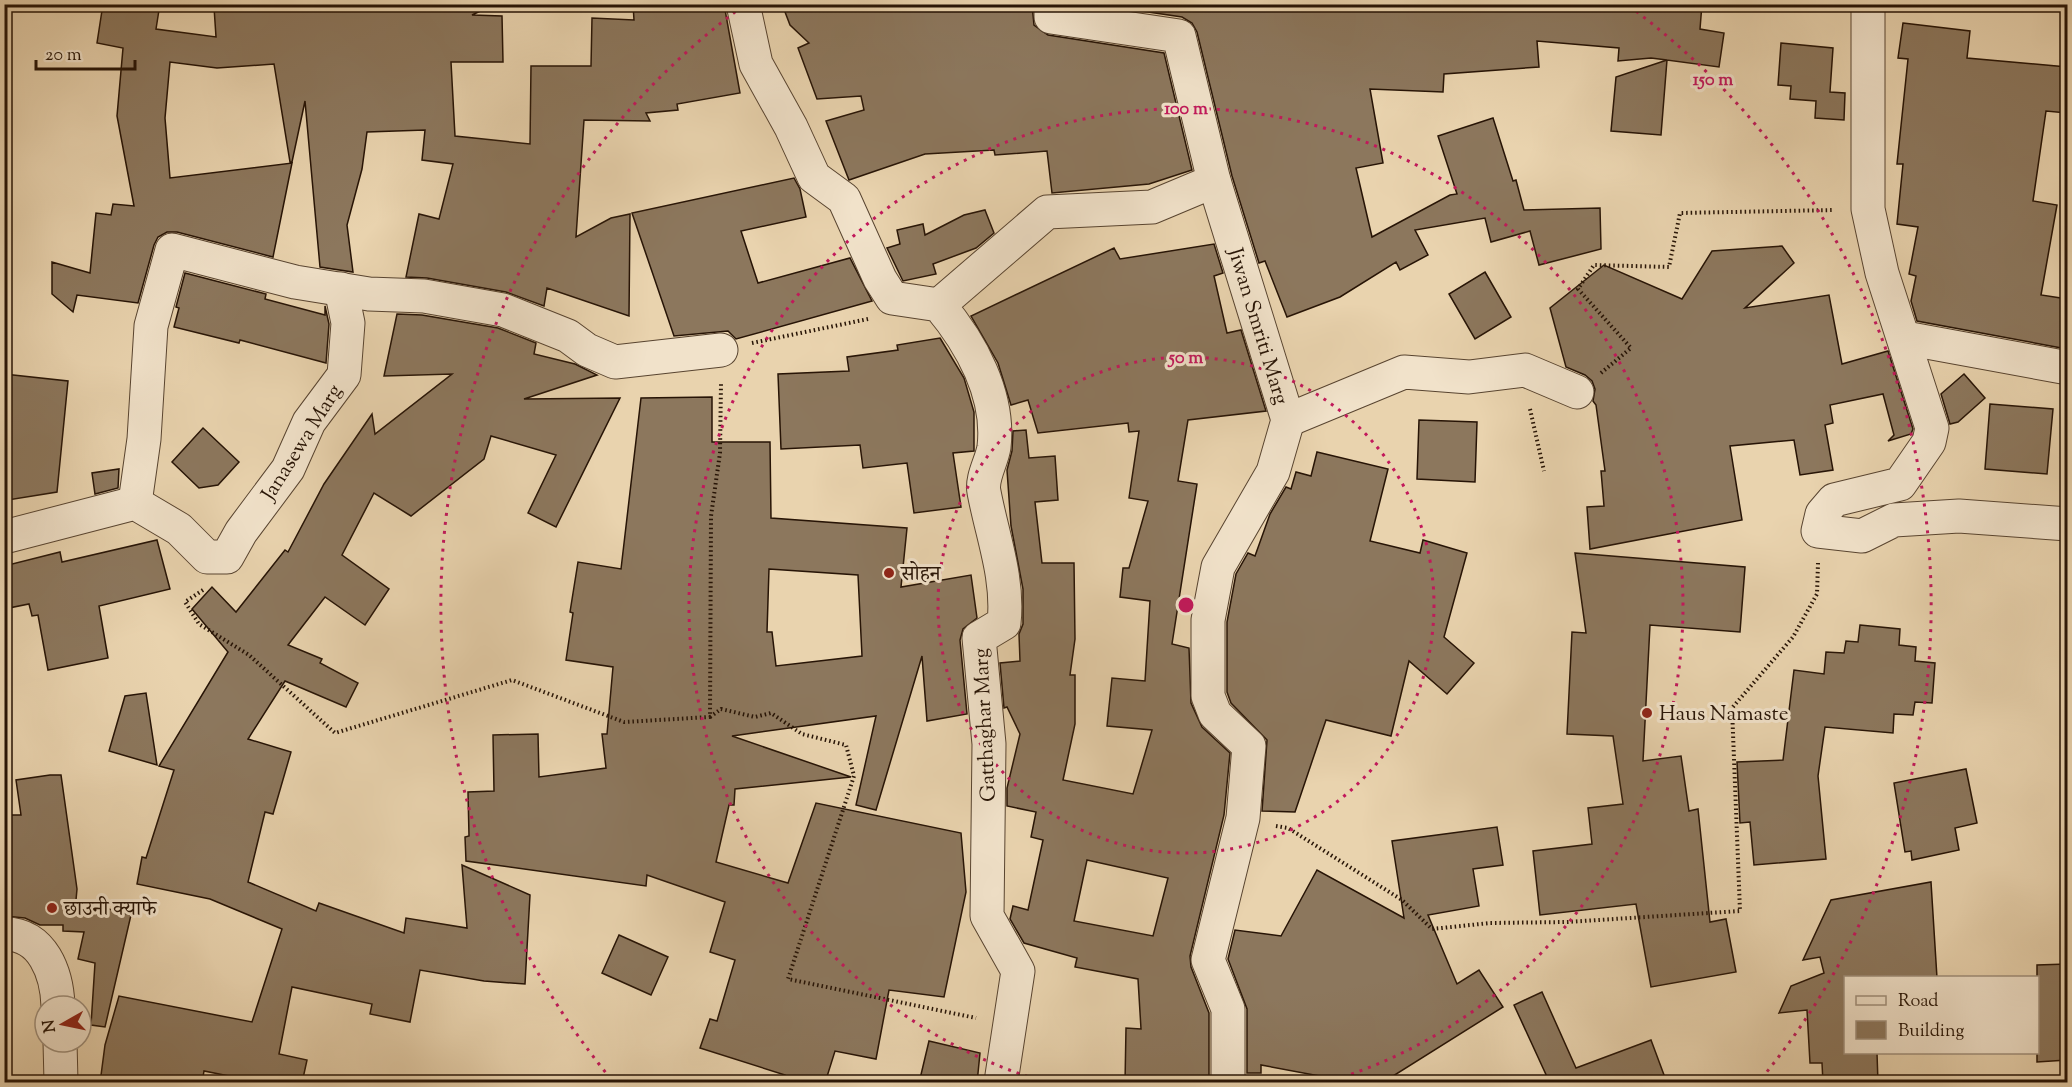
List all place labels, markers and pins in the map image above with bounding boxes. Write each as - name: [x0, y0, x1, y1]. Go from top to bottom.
- place label: सोहन: [900, 560, 942, 590]
- marker: सोहन: [882, 566, 896, 580]
- centre of rings: [1176, 595, 1196, 615]
- place label: Haus Namaste: [1659, 700, 1788, 730]
- marker: Haus Namaste: [1640, 706, 1654, 720]
- place label: छाउनी क्याफे: [63, 895, 158, 925]
- marker: छाउनी क्याफे: [45, 901, 59, 915]

